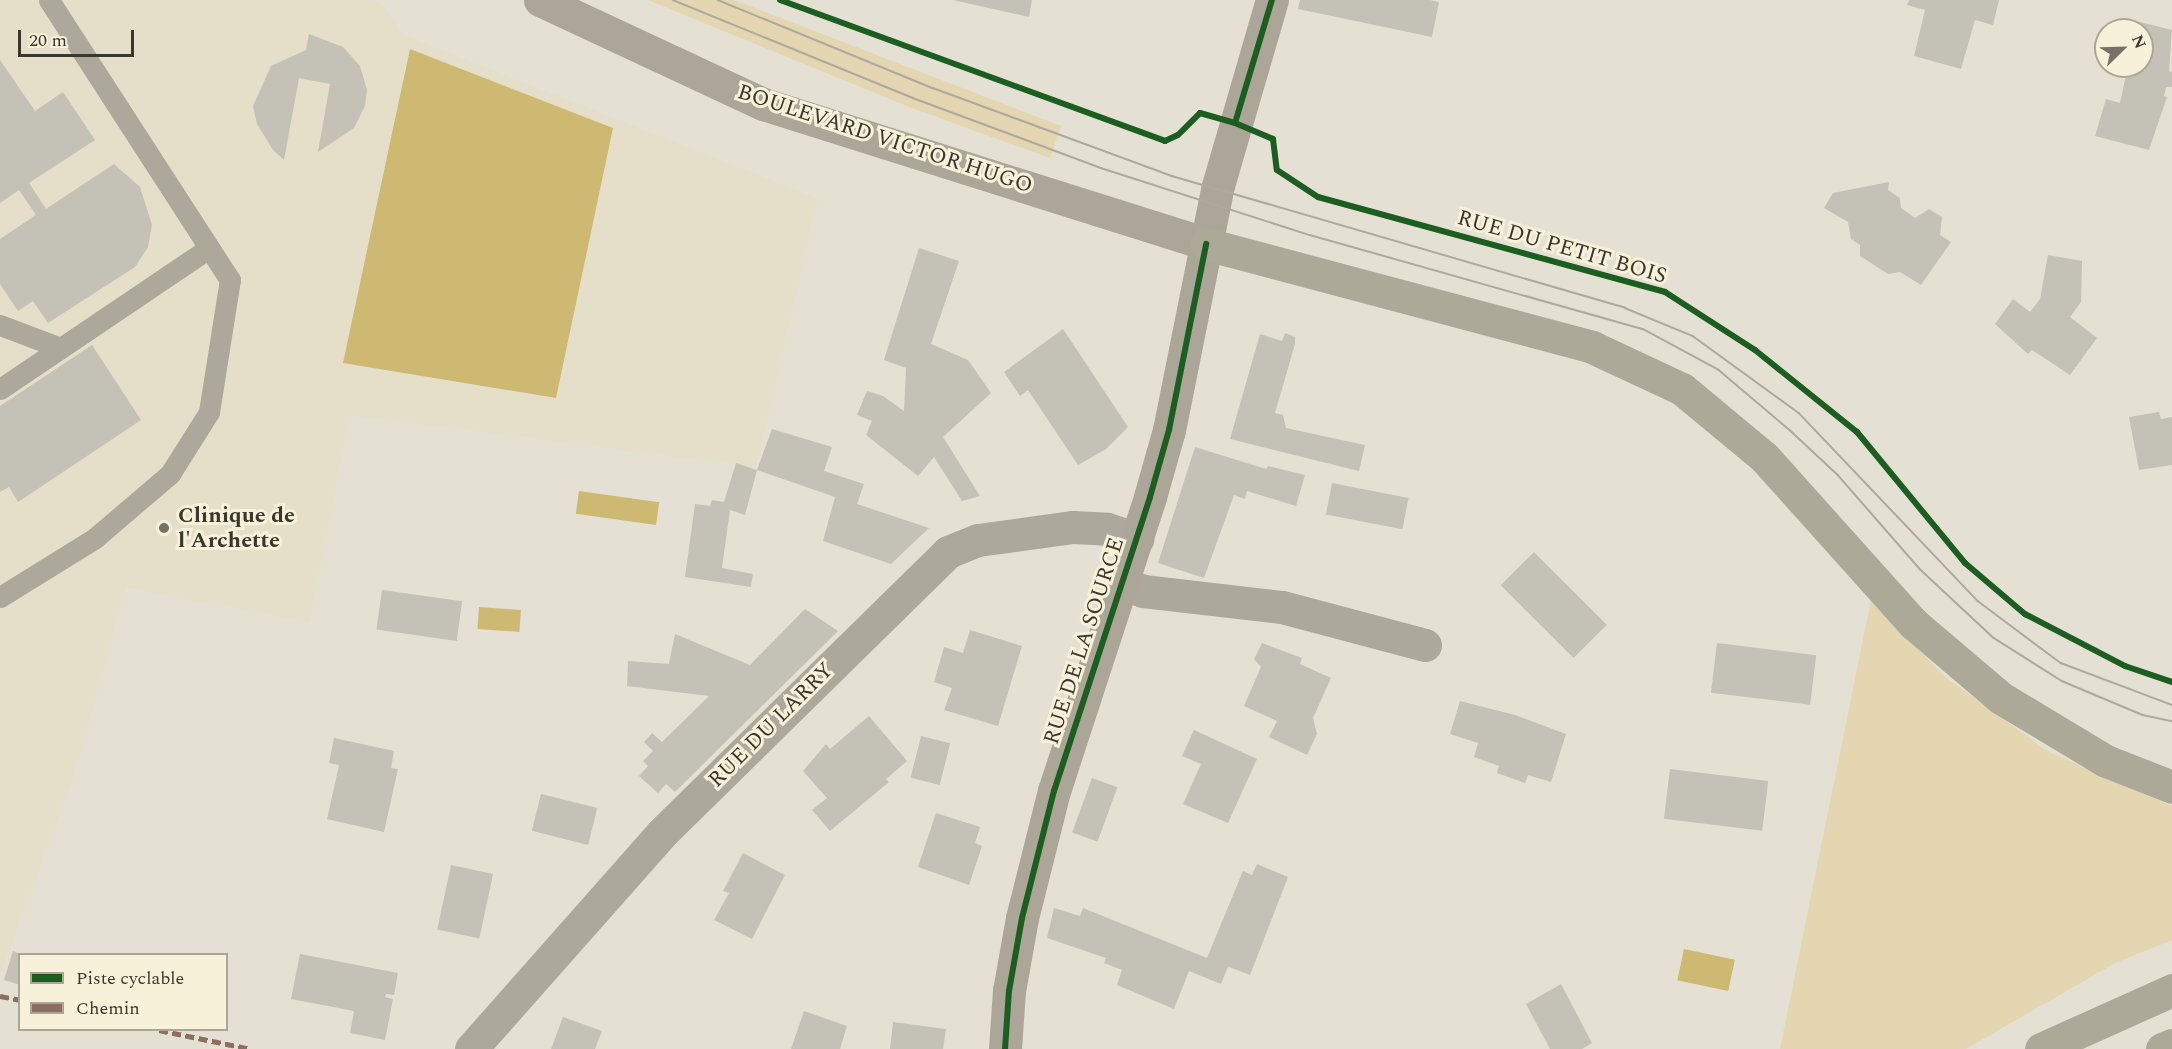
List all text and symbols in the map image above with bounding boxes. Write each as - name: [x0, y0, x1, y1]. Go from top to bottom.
- scale bar: [21, 18, 136, 56]
- north arrow: [2094, 18, 2154, 78]
- text: 20 m: [29, 27, 67, 54]
- text: N: [2125, 31, 2152, 52]
- street label: BOULEVARD VICTOR HUGO: [734, 79, 1036, 199]
- street label: RUE DU PETIT BOIS: [1454, 204, 1670, 290]
- place label: Clinique de l'Archette: [178, 502, 295, 554]
- marker: Clinique de l'Archette: [155, 519, 173, 537]
- street label: RUE DE LA SOURCE: [1038, 534, 1130, 748]
- street label: RUE DU LARRY: [703, 657, 839, 793]
- legend: [18, 953, 228, 1031]
- text: Piste cyclable: [76, 965, 184, 992]
- text: Chemin: [76, 995, 140, 1022]

